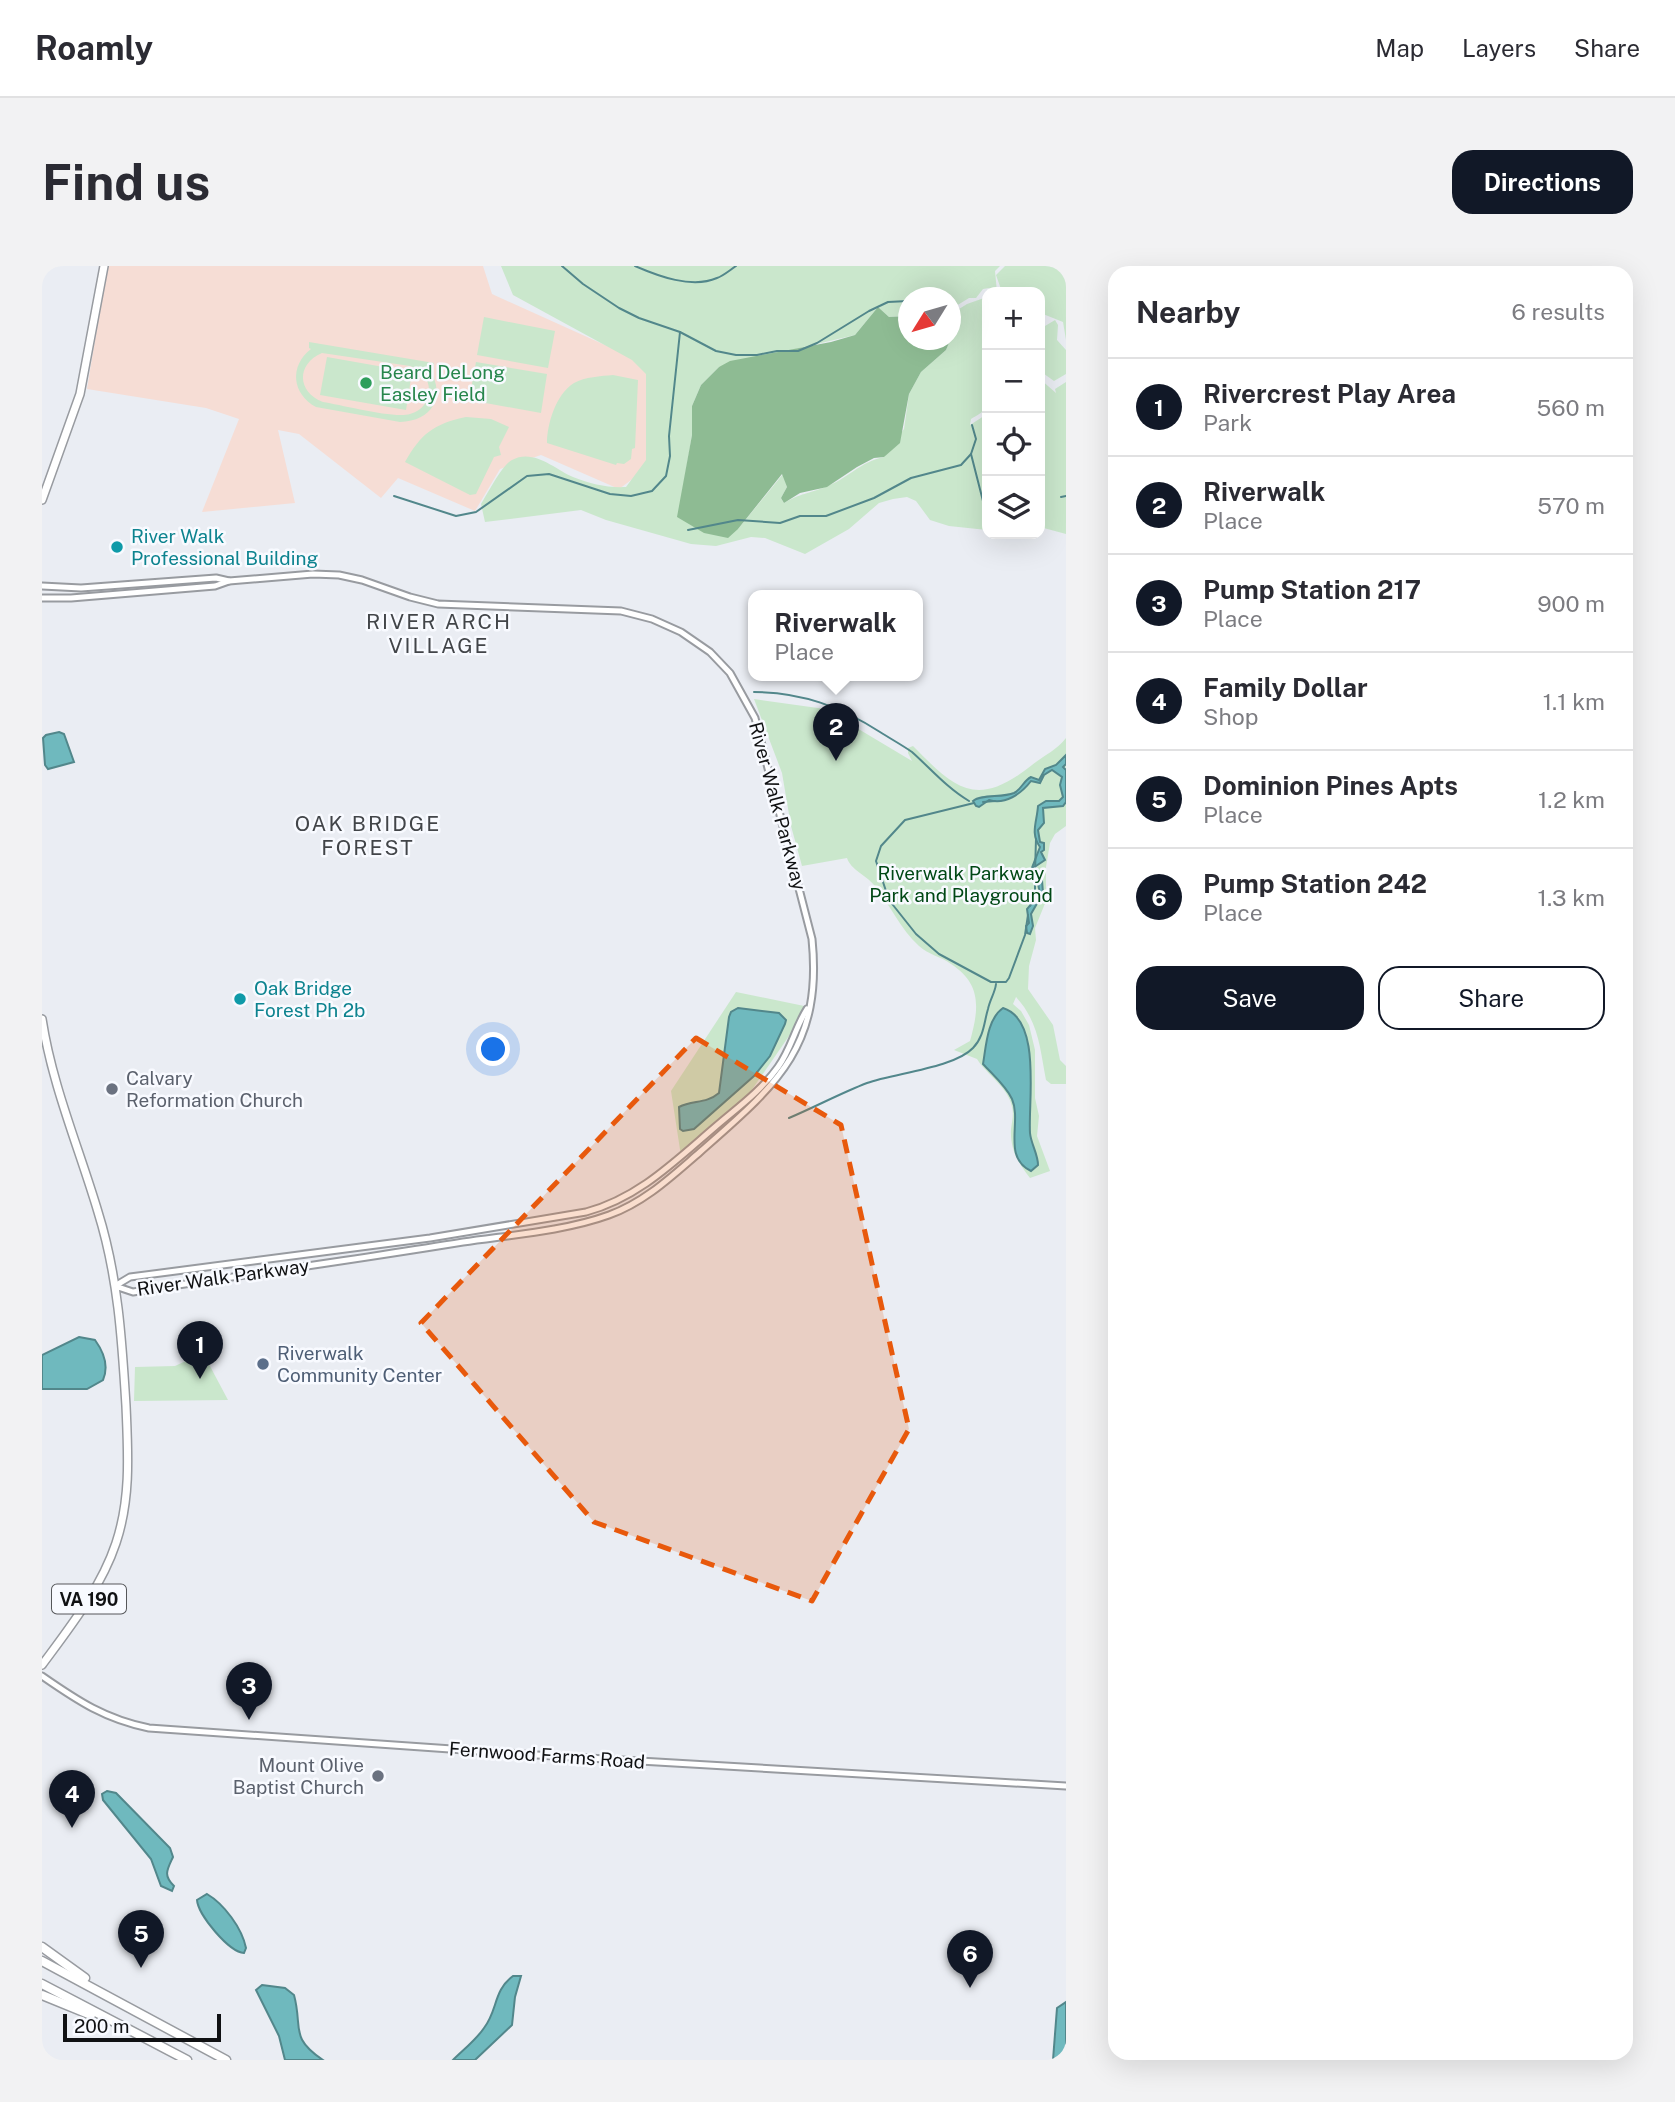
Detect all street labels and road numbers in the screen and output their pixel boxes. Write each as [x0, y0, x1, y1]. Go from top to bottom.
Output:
street label: River Walk Parkway [745, 719, 811, 893]
street label: River Walk Parkway [135, 1254, 311, 1300]
road number: VA 190 [52, 1584, 126, 1614]
street label: Fernwood Farms Road [448, 1737, 646, 1773]

